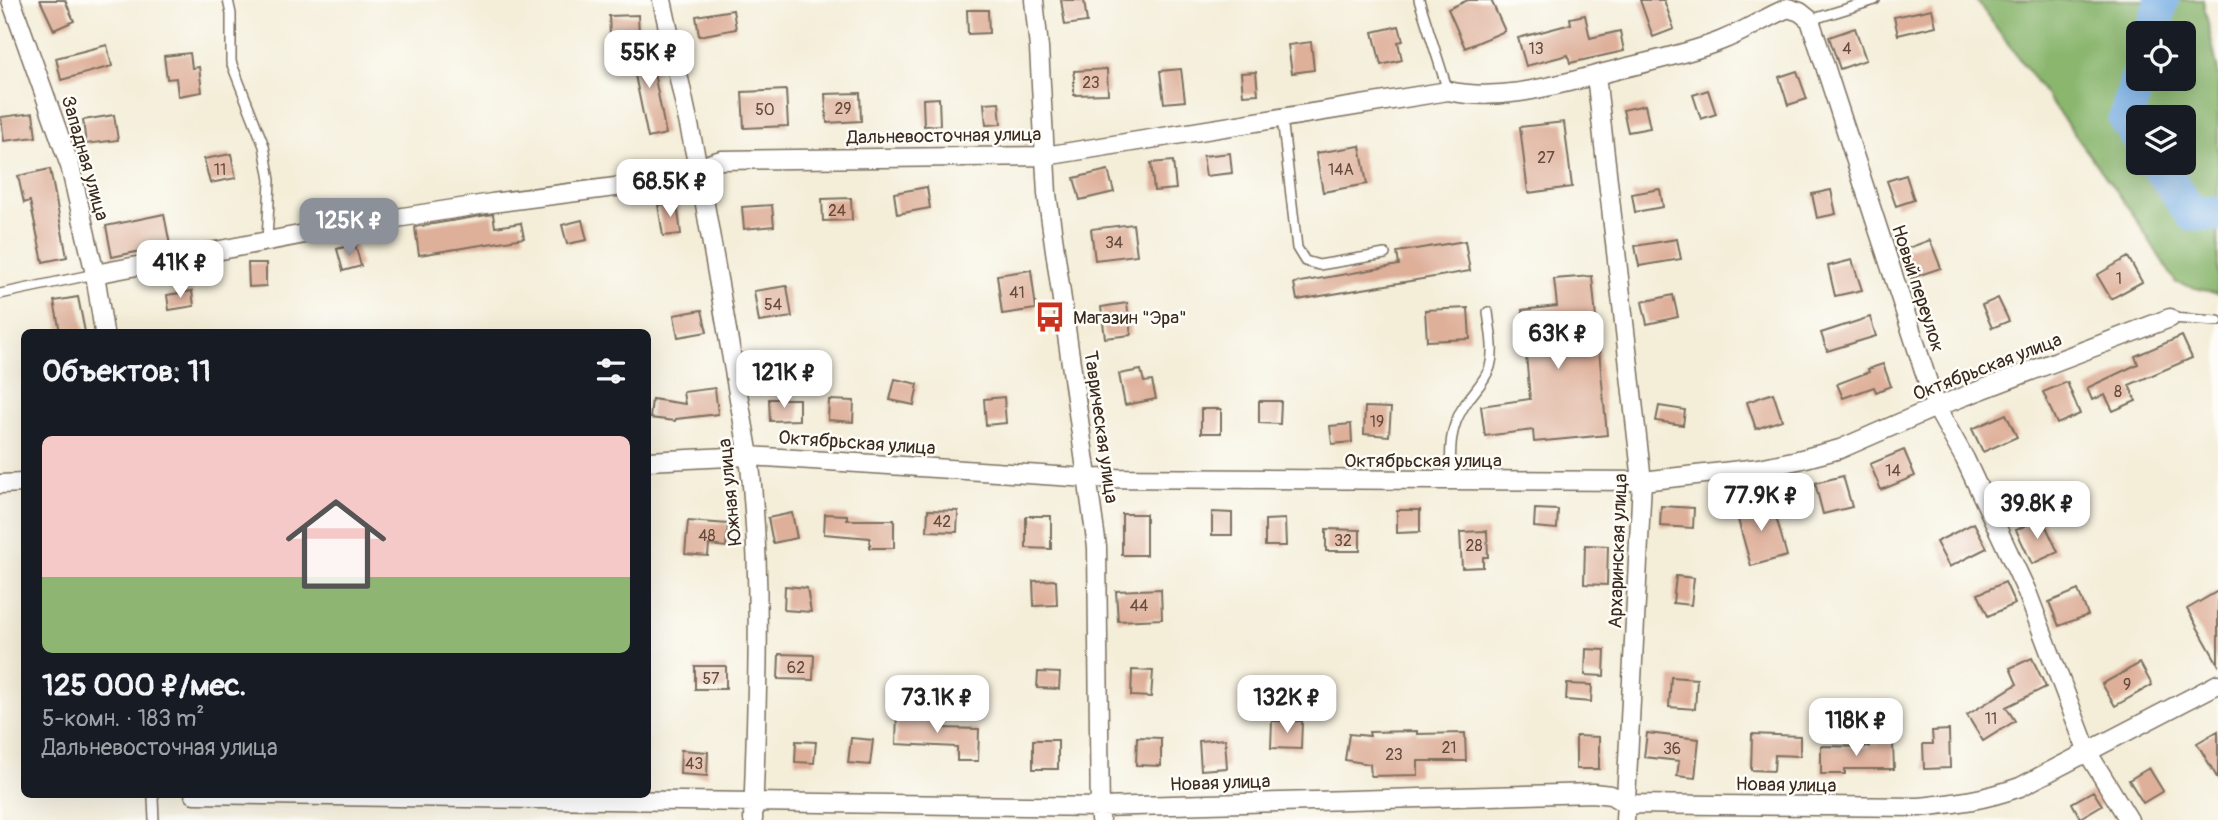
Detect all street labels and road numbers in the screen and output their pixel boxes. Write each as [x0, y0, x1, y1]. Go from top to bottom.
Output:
street label: Западная улица [56, 93, 114, 224]
street label: Дальневосточная улица [846, 122, 1042, 150]
street label: Новый переулок [1886, 222, 1950, 355]
street label: Октябрьская улица [1909, 327, 2065, 406]
street label: Таврическая улица [1078, 349, 1124, 505]
street label: Октябрьская улица [777, 426, 937, 460]
street label: Южная улица [712, 437, 748, 546]
street label: Октябрьская улица [1344, 449, 1502, 473]
street label: Архаринская улица [1603, 473, 1633, 629]
street label: Новая улица [1169, 769, 1271, 797]
street label: Новая улица [1735, 772, 1837, 798]

